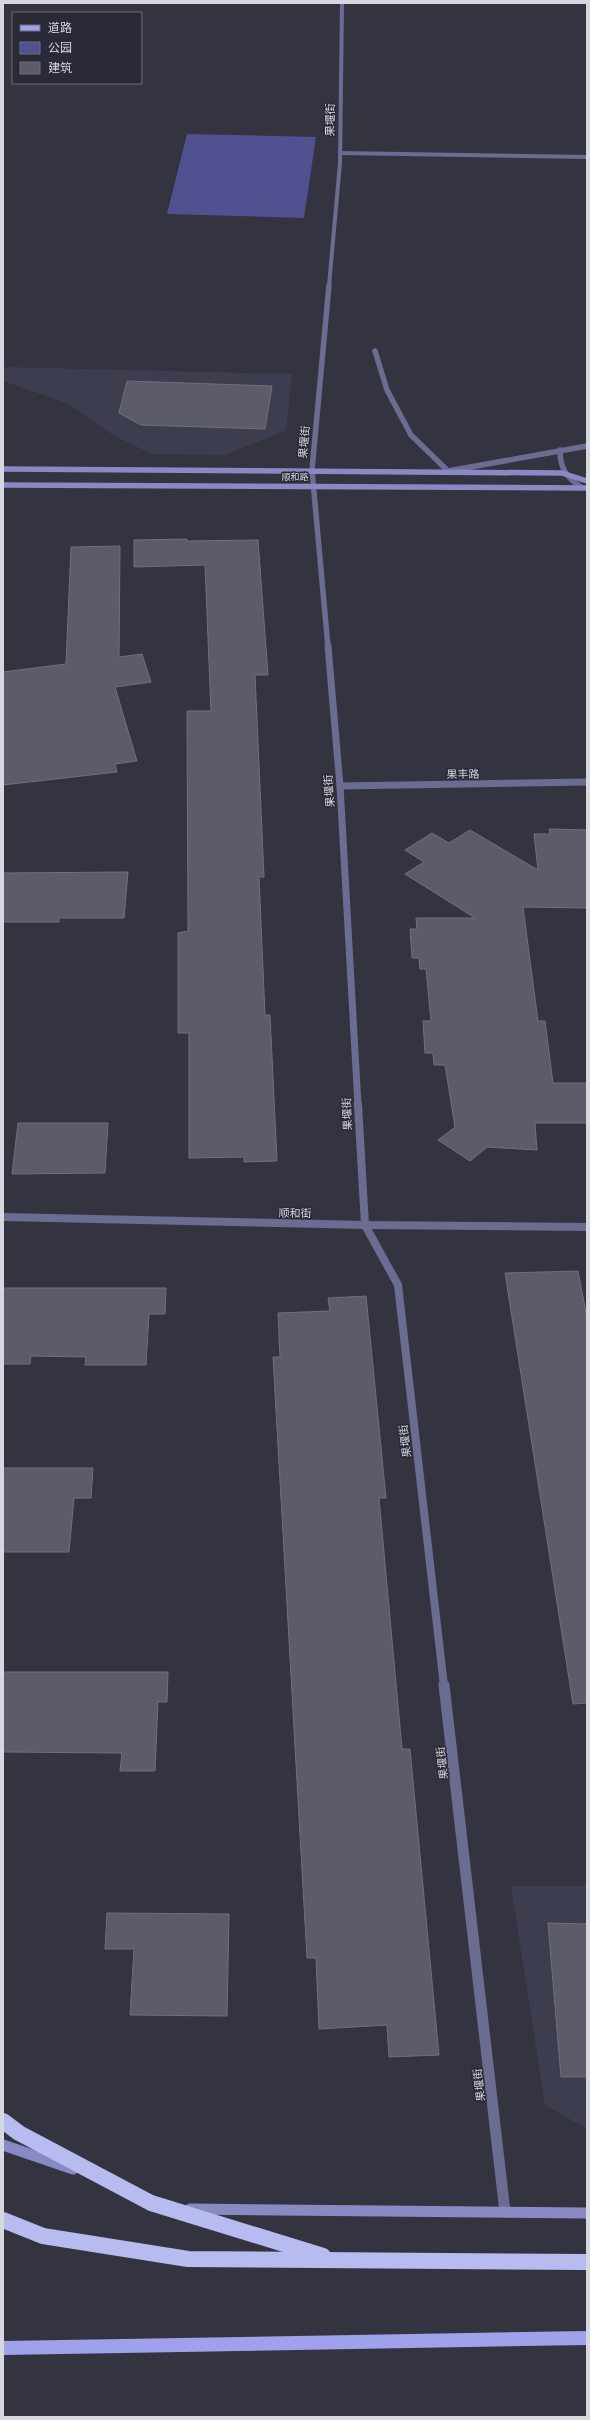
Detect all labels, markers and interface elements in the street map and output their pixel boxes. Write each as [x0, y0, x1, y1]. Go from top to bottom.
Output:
legend [12, 12, 142, 84]
text: 道路 [48, 21, 72, 35]
text: 公园 [48, 41, 72, 55]
text: 建筑 [48, 61, 72, 75]
street label: 果堰街 [324, 104, 336, 137]
street label: 果堰街 [297, 425, 311, 459]
street label: 顺和路 [281, 472, 309, 482]
street label: 果丰路 [446, 768, 480, 780]
street label: 果堰街 [322, 774, 336, 808]
street label: 果堰街 [340, 1097, 354, 1131]
street label: 顺和街 [278, 1207, 312, 1219]
street label: 果堰街 [397, 1424, 413, 1458]
street label: 果堰街 [434, 1746, 450, 1780]
street label: 果堰街 [471, 2068, 487, 2102]

